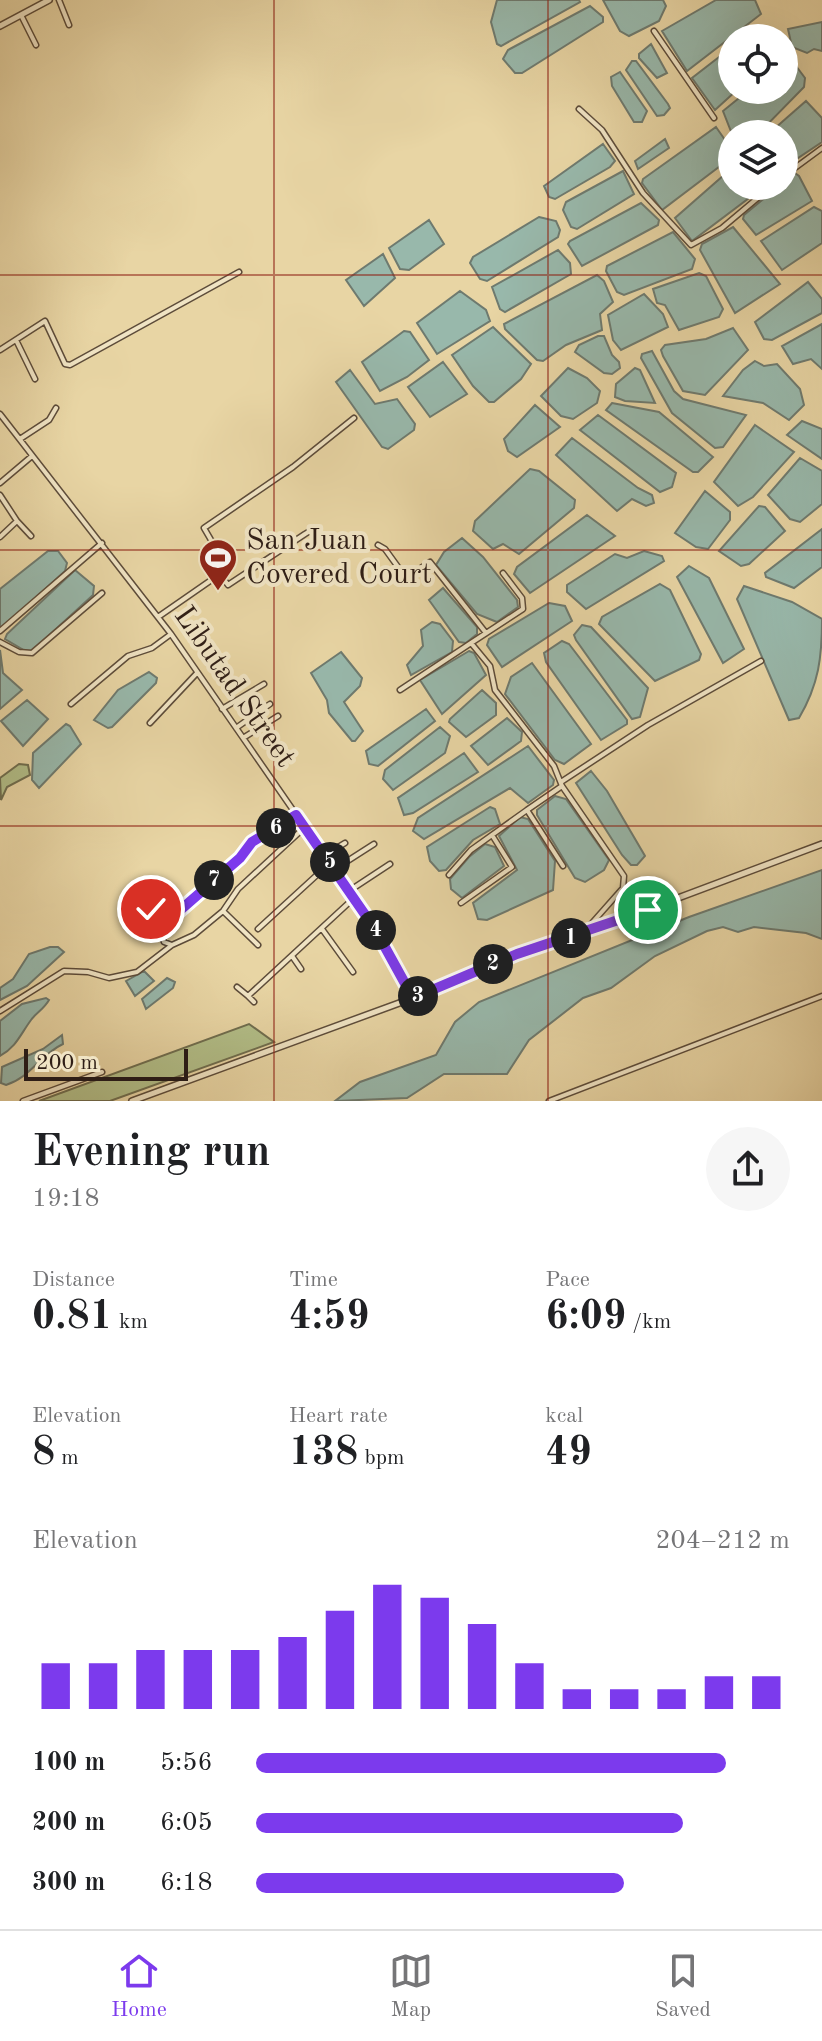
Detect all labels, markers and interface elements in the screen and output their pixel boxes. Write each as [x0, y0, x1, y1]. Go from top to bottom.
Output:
map controls [718, 24, 798, 200]
button: locate [718, 24, 798, 104]
button: layers [718, 120, 798, 200]
place label: San Juan Covered Court [246, 526, 432, 590]
sports icon: San Juan Covered Court [197, 537, 239, 592]
street label: Libutad Street [168, 601, 300, 773]
pin: 6 [256, 808, 296, 848]
text: 6 [270, 817, 282, 839]
pin: 5 [310, 842, 350, 882]
text: 5 [324, 851, 336, 873]
pin: 7 [194, 860, 234, 900]
text: 7 [208, 869, 220, 891]
pin [117, 875, 185, 943]
pin [614, 876, 682, 944]
icon: check [129, 887, 173, 931]
icon: arrive [626, 888, 670, 932]
pin: 4 [356, 910, 396, 950]
pin: 1 [551, 918, 591, 958]
text: 4 [370, 919, 382, 941]
text: 1 [565, 927, 577, 949]
pin: 2 [473, 944, 513, 984]
text: 2 [487, 953, 499, 975]
pin: 3 [398, 976, 438, 1016]
text: 3 [412, 985, 424, 1007]
scale bar [24, 1045, 188, 1081]
text: 200 m [36, 1052, 98, 1074]
button: share [706, 1127, 790, 1211]
text: Evening run [32, 1131, 270, 1175]
text: 19:18 [32, 1186, 100, 1212]
text: Distance [32, 1269, 115, 1291]
text: Time [289, 1269, 338, 1291]
text: Pace [545, 1269, 590, 1291]
text: 0.81 [32, 1298, 113, 1338]
text: 4:59 [289, 1298, 369, 1338]
text: 6:09 [545, 1298, 626, 1338]
text: km [113, 1311, 148, 1333]
text: /km [626, 1311, 671, 1333]
text: Elevation [32, 1405, 122, 1427]
text: Heart rate [289, 1405, 388, 1427]
text: kcal [545, 1405, 583, 1427]
text: 8 [32, 1434, 55, 1474]
text: 138 [289, 1434, 358, 1474]
text: 49 [545, 1434, 592, 1474]
text: m [55, 1447, 79, 1469]
text: bpm [358, 1447, 405, 1469]
text: Elevation [32, 1528, 138, 1554]
text: 204–212 m [655, 1528, 790, 1554]
text: 100 m [32, 1750, 105, 1776]
text: 5:56 [160, 1750, 213, 1776]
text: 200 m [32, 1810, 105, 1836]
text: 6:05 [160, 1810, 213, 1836]
text: 300 m [32, 1870, 105, 1896]
text: 6:18 [160, 1870, 213, 1896]
tab: Home [111, 1949, 167, 2024]
tab: Map [389, 1949, 433, 2024]
tab: Saved [655, 1949, 711, 2024]

